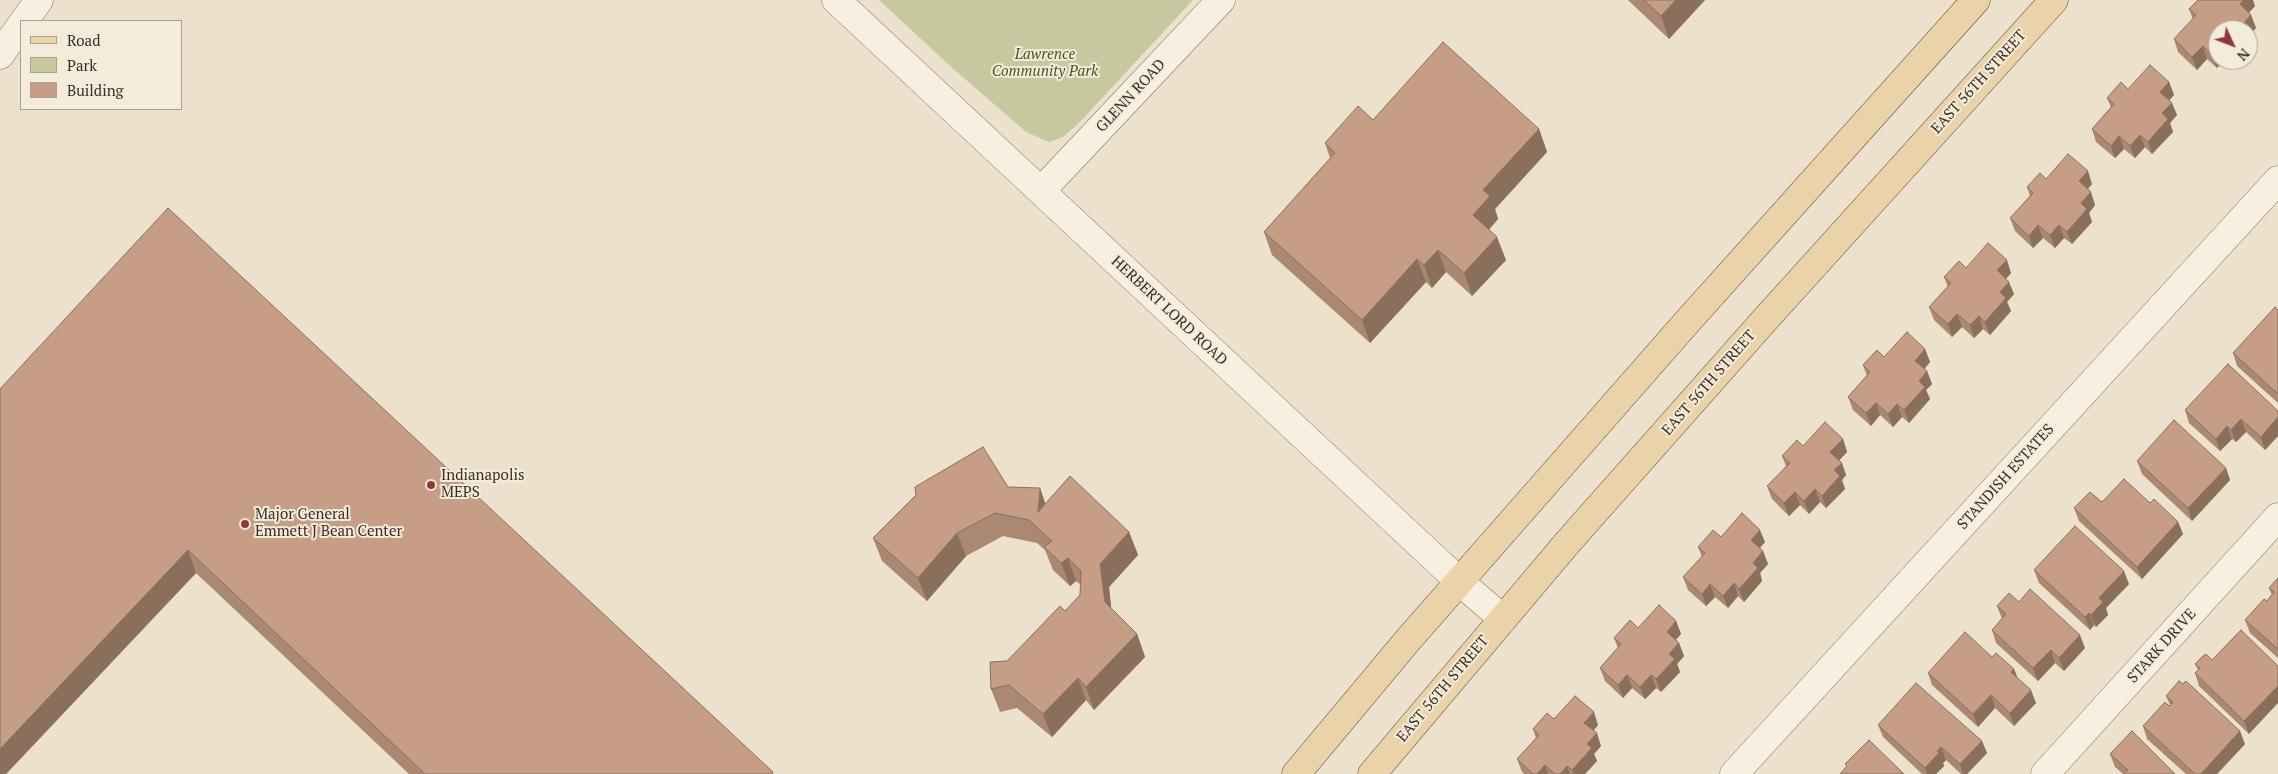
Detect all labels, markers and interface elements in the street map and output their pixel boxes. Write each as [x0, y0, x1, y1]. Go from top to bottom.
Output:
legend [20, 20, 182, 110]
north arrow [2208, 20, 2258, 70]
street label: EAST 56TH STREET [1928, 26, 2030, 138]
text: Road [67, 30, 100, 50]
text: N [2233, 45, 2254, 65]
park label: Lawrence Community Park [992, 46, 1098, 81]
text: Park [67, 55, 97, 75]
street label: GLENN ROAD [1093, 56, 1169, 136]
text: Building [67, 80, 124, 100]
street label: HERBERT LORD ROAD [1107, 253, 1231, 369]
street label: EAST 56TH STREET [1658, 327, 1760, 439]
street label: STANDISH ESTATES [1954, 421, 2058, 533]
place label: Indianapolis MEPS [441, 467, 524, 502]
marker: Indianapolis MEPS [425, 479, 437, 491]
place label: Major General Emmett J Bean Center [255, 506, 402, 541]
marker: Major General Emmett J Bean Center [239, 518, 251, 530]
street label: STARK DRIVE [2124, 605, 2200, 687]
street label: EAST 56TH STREET [1393, 632, 1493, 746]

